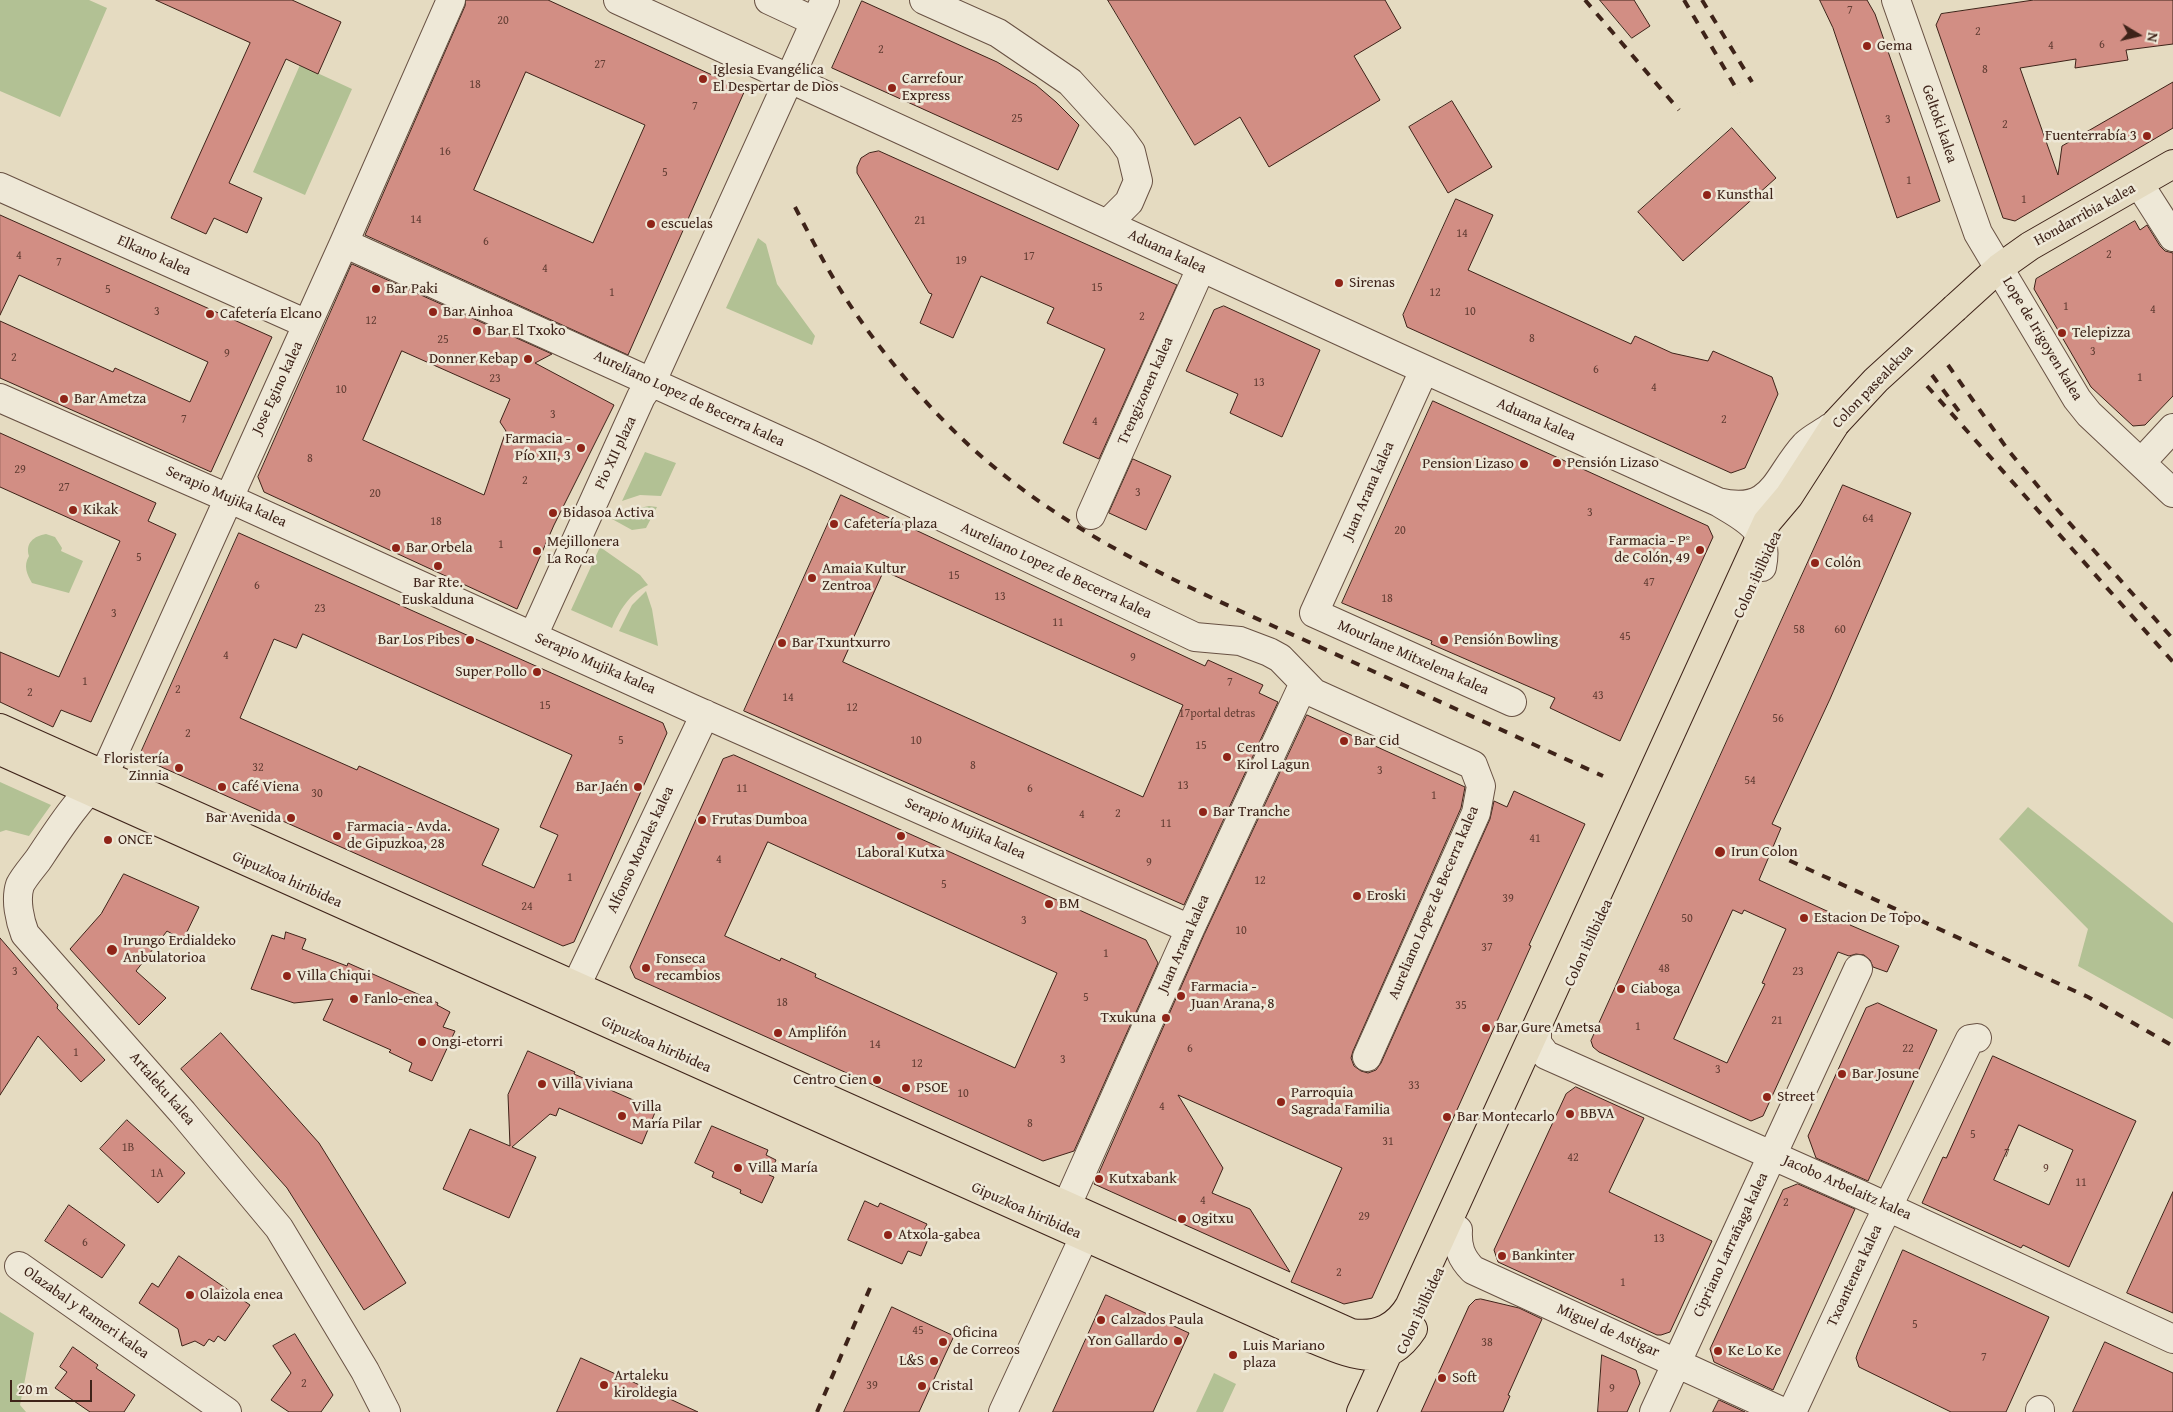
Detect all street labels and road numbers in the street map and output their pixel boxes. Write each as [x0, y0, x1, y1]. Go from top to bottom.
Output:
street label: Geltoki kalea [1917, 83, 1961, 165]
street label: Hondarribia kalea [2031, 180, 2139, 250]
street label: Aduana kalea [1125, 226, 1209, 278]
street label: Elkano kalea [114, 232, 194, 280]
street label: Lope de Irigoyen kalea [1998, 274, 2086, 404]
street label: Trengizonen kalea [1114, 334, 1178, 448]
street label: Jose Egino kalea [249, 339, 307, 437]
street label: Colon pasealekua [1829, 342, 1917, 432]
street label: Aureliano Lopez de Becerra kalea [591, 347, 787, 451]
street label: Aduana kalea [1494, 395, 1578, 445]
street label: Pio XII plaza [591, 414, 641, 492]
street label: Juan Arana kalea [1339, 439, 1399, 543]
street label: Serapio Mujika kalea [163, 462, 289, 532]
street label: Aureliano Lopez de Becerra kalea [958, 519, 1154, 623]
street label: Colon ibilbidea [1730, 529, 1786, 621]
street label: Mourlane Mitxelena kalea [1335, 616, 1491, 700]
street label: Serapio Mujika kalea [532, 629, 658, 699]
street label: Alfonso Morales kalea [604, 784, 678, 916]
street label: Serapio Mujika kalea [902, 794, 1028, 864]
street label: Aureliano Lopez de Becerra kalea [1385, 804, 1483, 1002]
street label: Gipuzkoa hiribidea [229, 848, 345, 912]
street label: Juan Arana kalea [1154, 892, 1214, 996]
street label: Colon ibilbidea [1561, 897, 1617, 989]
street label: Gipuzkoa hiribidea [598, 1013, 714, 1077]
street label: Artaleku kalea [125, 1049, 199, 1129]
street label: Jacobo Arbelaitz kalea [1780, 1152, 1914, 1224]
street label: Cipriano Larrañaga kalea [1690, 1170, 1772, 1320]
street label: Gipuzkoa hiribidea [968, 1179, 1084, 1243]
street label: Txoantenea kalea [1824, 1222, 1886, 1330]
street label: Olazabal y Rameri kalea [20, 1263, 152, 1363]
street label: Colon ibilbidea [1393, 1265, 1449, 1357]
street label: Miguel de Astigar [1554, 1300, 1662, 1362]

